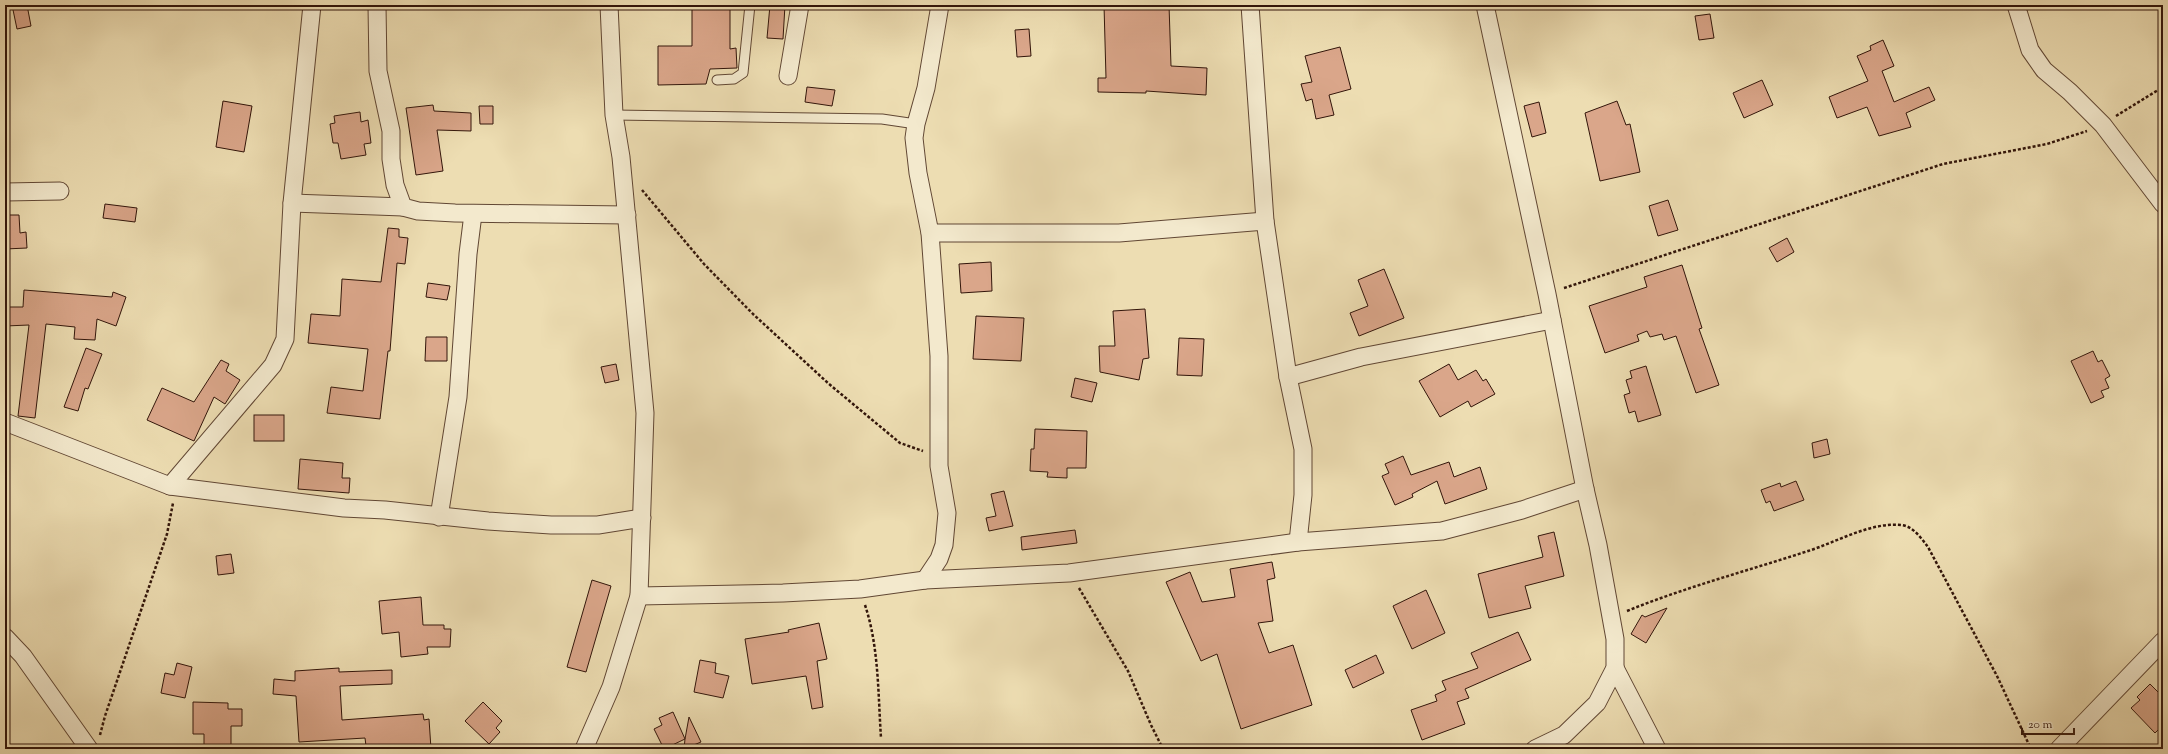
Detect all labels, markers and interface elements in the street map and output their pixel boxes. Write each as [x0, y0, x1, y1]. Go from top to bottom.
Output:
scale bar [2022, 710, 2074, 736]
text: 20 m [2028, 716, 2053, 734]

